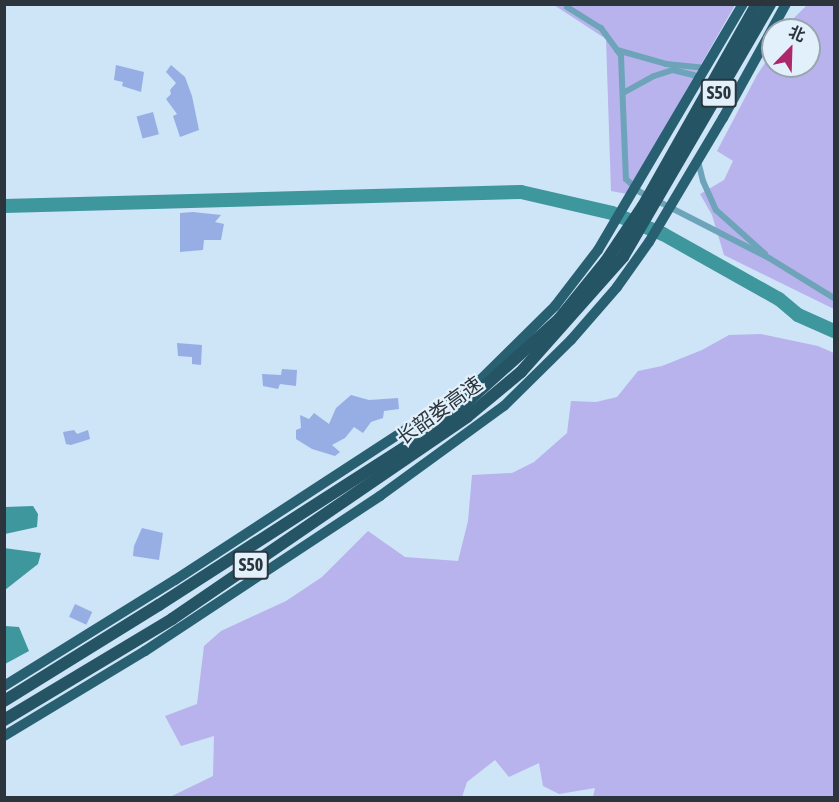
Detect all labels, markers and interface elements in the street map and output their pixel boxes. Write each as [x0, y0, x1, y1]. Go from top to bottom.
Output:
north arrow [761, 18, 821, 78]
text: 北 [786, 22, 808, 45]
road number: S50 [700, 78, 738, 108]
street label: 长韶娄高速 [391, 371, 487, 449]
road number: S50 [232, 550, 270, 580]

